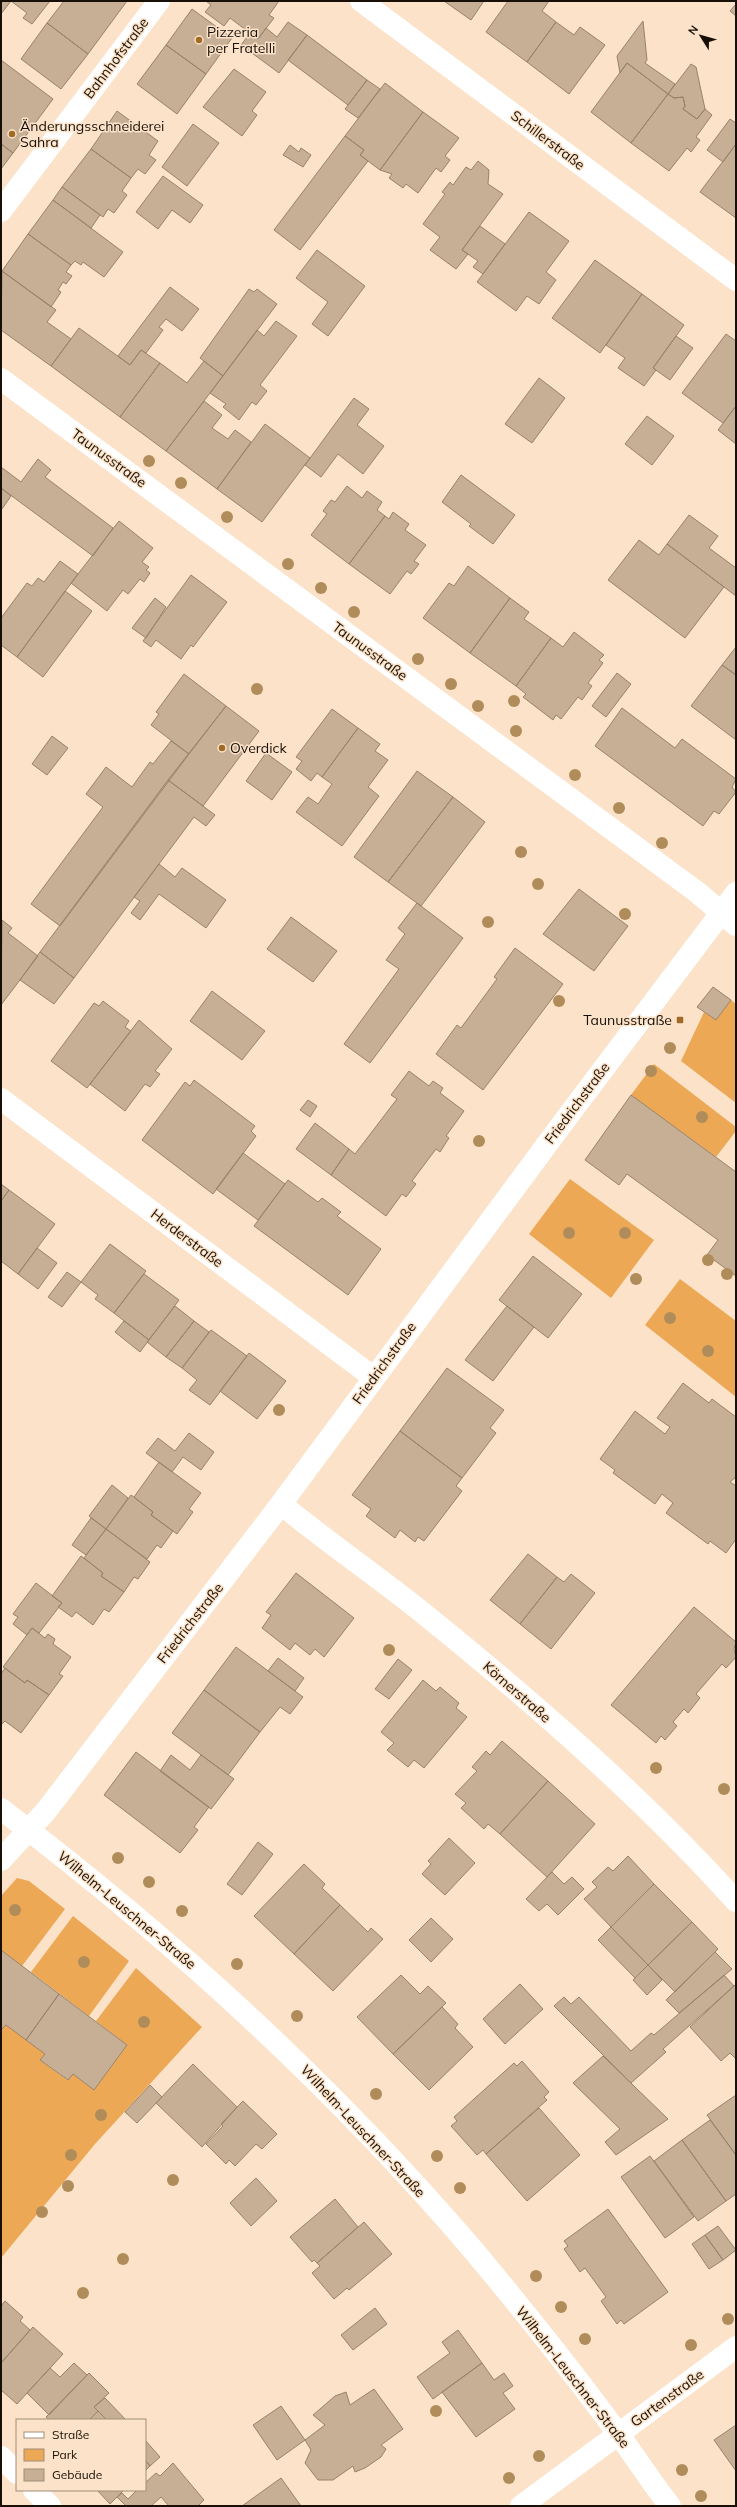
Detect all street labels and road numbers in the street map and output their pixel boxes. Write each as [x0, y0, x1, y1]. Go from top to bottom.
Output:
street label: Bahnhofstraße [80, 14, 152, 102]
street label: Schillerstraße [507, 106, 589, 174]
street label: Taunusstraße [68, 425, 150, 491]
street label: Taunusstraße [329, 618, 411, 684]
street label: Friedrichstraße [541, 1059, 613, 1147]
street label: Herderstraße [147, 1205, 227, 1271]
street label: Friedrichstraße [348, 1318, 420, 1408]
street label: Friedrichstraße [153, 1579, 227, 1667]
street label: Körnerstraße [479, 1658, 555, 1726]
street label: Wilhelm-Leuschner-Straße [54, 1847, 200, 1973]
street label: Wilhelm-Leuschner-Straße [297, 2061, 429, 2201]
street label: Wilhelm-Leuschner-Straße [512, 2303, 634, 2451]
street label: Gartenstraße [627, 2365, 707, 2431]

